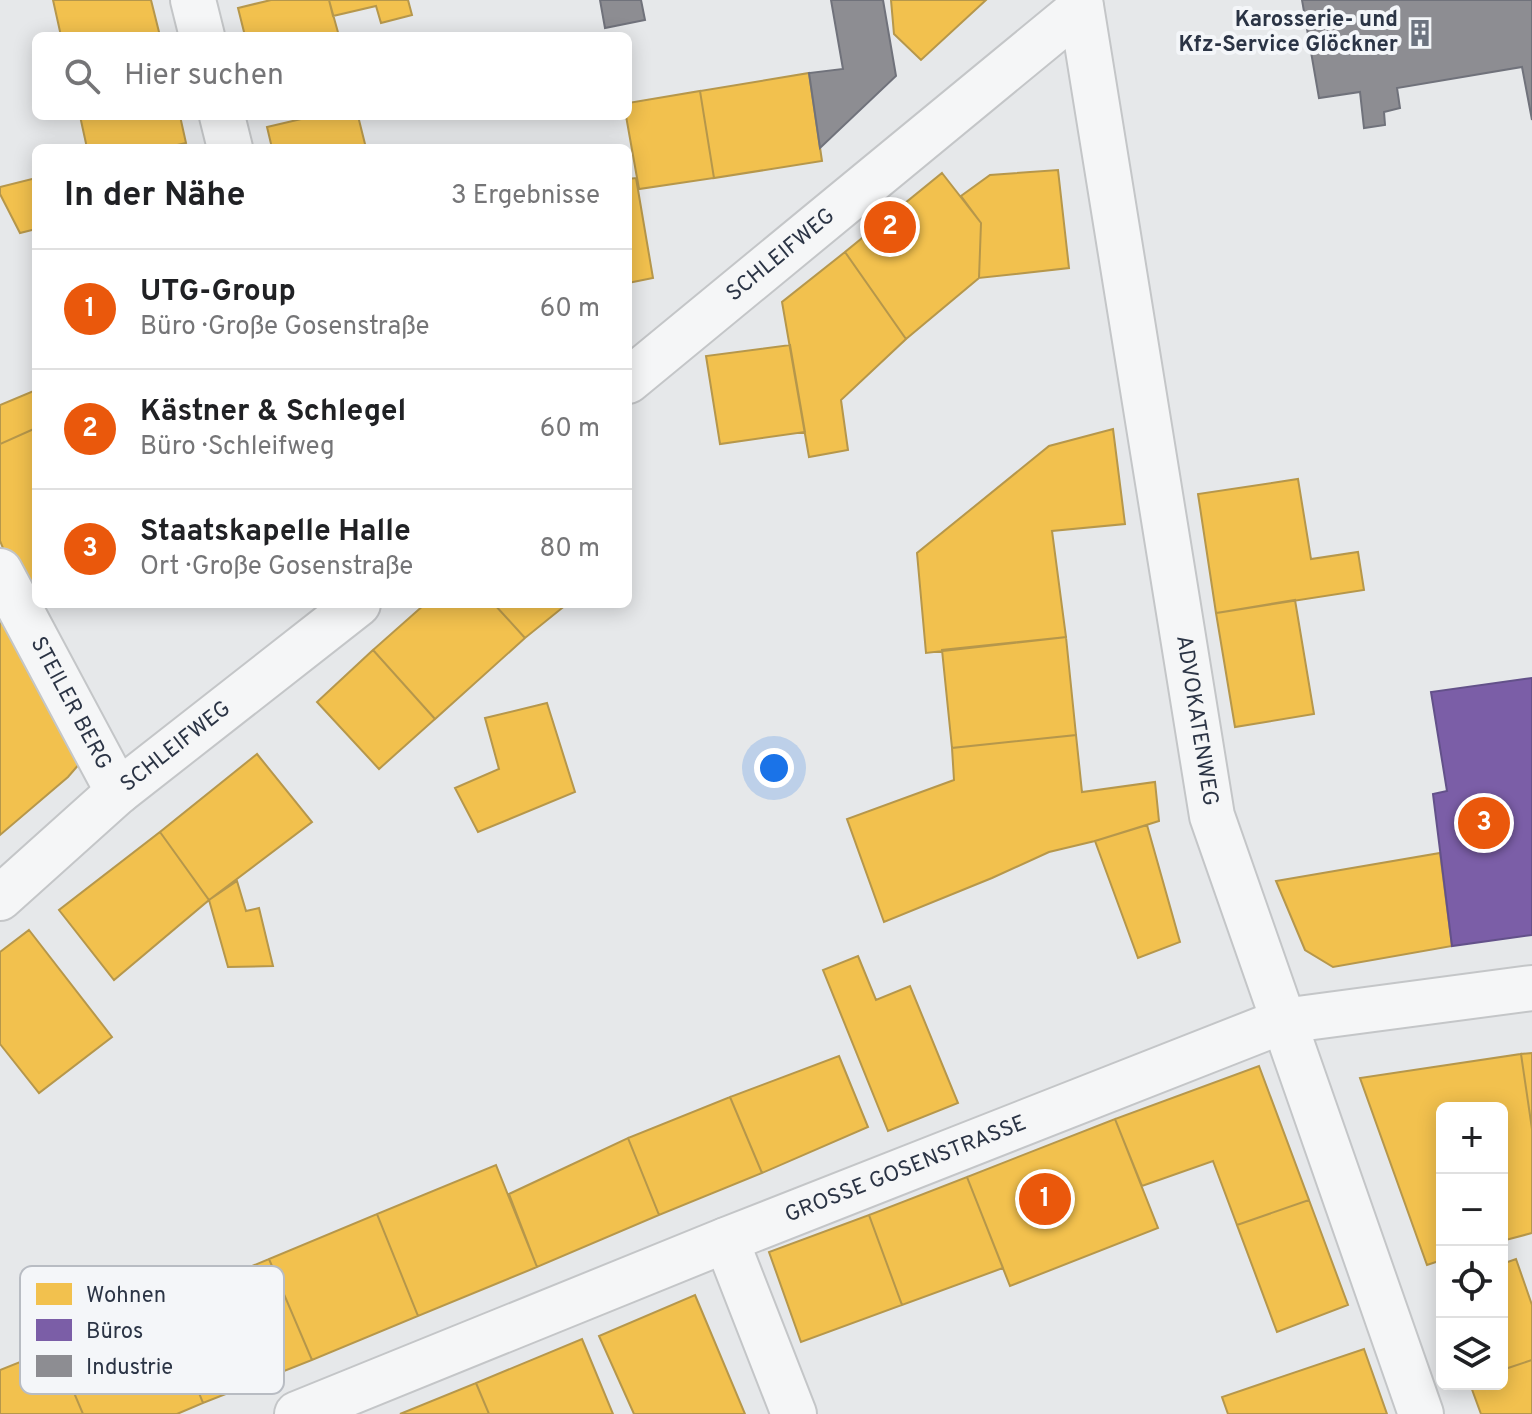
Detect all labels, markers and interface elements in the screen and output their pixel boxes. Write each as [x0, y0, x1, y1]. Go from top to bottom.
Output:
place label: Karosserie- und Kfz-Service Glöckner [1179, 7, 1398, 59]
building icon: Karosserie- und Kfz-Service Glöckner [1405, 18, 1435, 48]
search box [32, 32, 632, 120]
icon: search [60, 54, 104, 98]
text: Hier suchen [124, 58, 284, 95]
text: In der Nähe [64, 175, 246, 218]
text: 3 Ergebnisse [451, 180, 600, 213]
pin: 2 [864, 197, 916, 257]
street label: SCHLEIFWEG [721, 203, 841, 308]
text: UTG-Group [140, 274, 296, 311]
text: 1 [85, 293, 95, 326]
text: 60 m [540, 293, 600, 326]
text: Büro · Große Gosenstraße [140, 311, 429, 344]
text: Kästner & Schlegel [140, 394, 406, 431]
text: 2 [82, 413, 98, 446]
text: 60 m [540, 413, 600, 446]
text: Büro · Schleifweg [140, 431, 335, 464]
text: Staatskapelle Halle [140, 514, 411, 551]
text: 3 [82, 533, 98, 566]
text: 80 m [540, 533, 600, 566]
text: Ort · Große Gosenstraße [140, 551, 413, 584]
street label: STEILER BERG [24, 632, 117, 774]
street label: ADVOKATENWEG [1169, 633, 1224, 808]
street label: SCHLEIFWEG [115, 695, 236, 798]
your location [754, 748, 794, 788]
pin: 3 [1458, 793, 1510, 853]
map controls [1436, 1102, 1508, 1390]
button: + [1436, 1102, 1508, 1174]
street label: GROSSE GOSENSTRASSE [781, 1110, 1030, 1229]
pin: 1 [1019, 1169, 1071, 1229]
button: − [1436, 1174, 1508, 1246]
button: locate [1436, 1246, 1508, 1318]
legend [20, 1266, 284, 1394]
text: Wohnen [86, 1283, 166, 1310]
button: layers [1436, 1318, 1508, 1390]
text: Büros [86, 1319, 143, 1346]
text: Industrie [86, 1355, 173, 1382]

